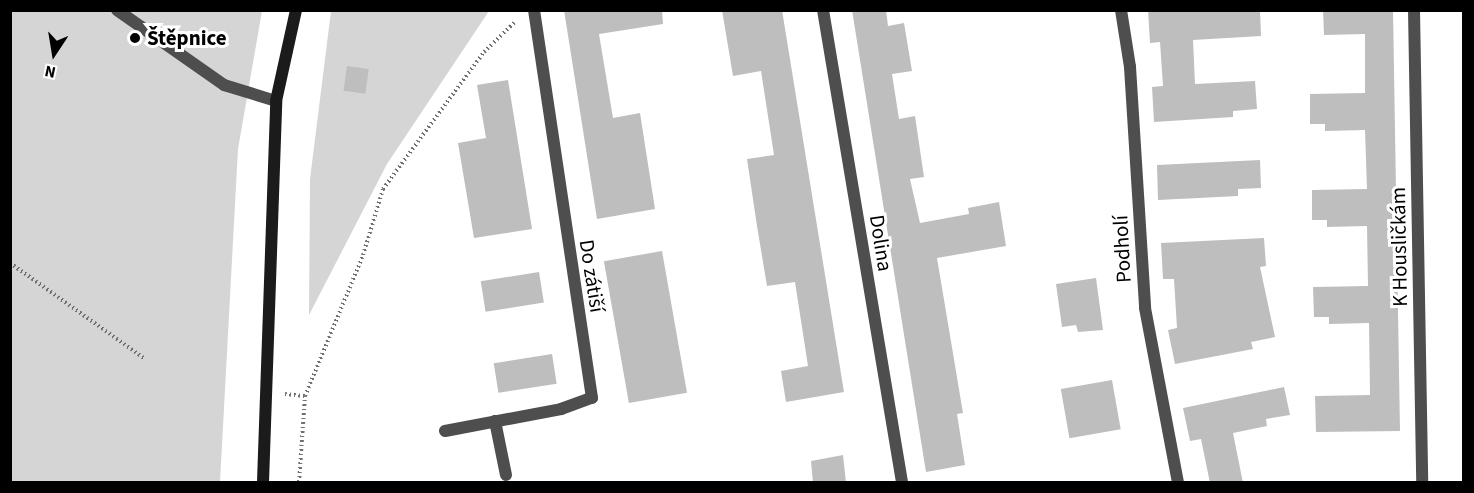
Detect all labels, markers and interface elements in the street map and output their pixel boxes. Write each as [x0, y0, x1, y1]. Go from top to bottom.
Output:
north arrow [24, 24, 84, 84]
place label: Štěpnice [147, 25, 227, 51]
marker: Štěpnice [128, 31, 142, 45]
text: N [43, 60, 58, 83]
street label: K Housličkám [1385, 187, 1413, 307]
street label: Dolina [864, 213, 898, 273]
street label: Podholí [1108, 215, 1136, 283]
street label: Do zátiší [574, 238, 610, 314]

